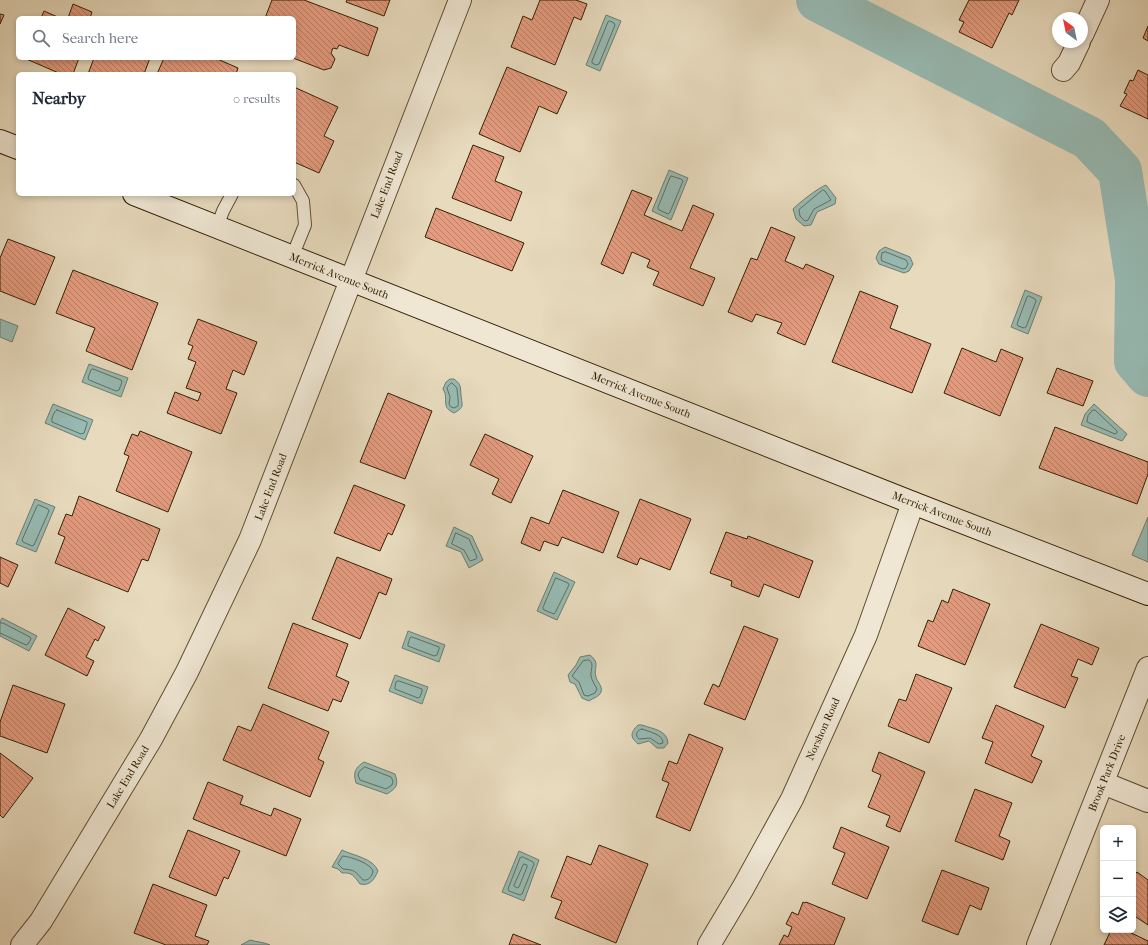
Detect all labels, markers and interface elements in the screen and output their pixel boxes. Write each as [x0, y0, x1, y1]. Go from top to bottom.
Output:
north arrow [1052, 12, 1088, 48]
search box [16, 16, 296, 60]
icon: search [30, 27, 52, 49]
text: Search here [62, 29, 138, 47]
text: Nearby [32, 88, 86, 108]
text: 0 results [233, 91, 280, 106]
street label: Lake End Road [368, 149, 406, 220]
street label: Merrick Avenue South [287, 250, 391, 302]
street label: Merrick Avenue South [589, 369, 693, 421]
street label: Lake End Road [252, 451, 290, 522]
street label: Merrick Avenue South [890, 489, 995, 539]
street label: Norshon Road [803, 695, 843, 762]
street label: Brook Park Drive [1086, 732, 1129, 813]
street label: Lake End Road [104, 742, 152, 811]
map controls [1100, 825, 1136, 933]
button: + [1100, 825, 1136, 861]
button: − [1100, 861, 1136, 897]
button: layers [1100, 897, 1136, 933]

